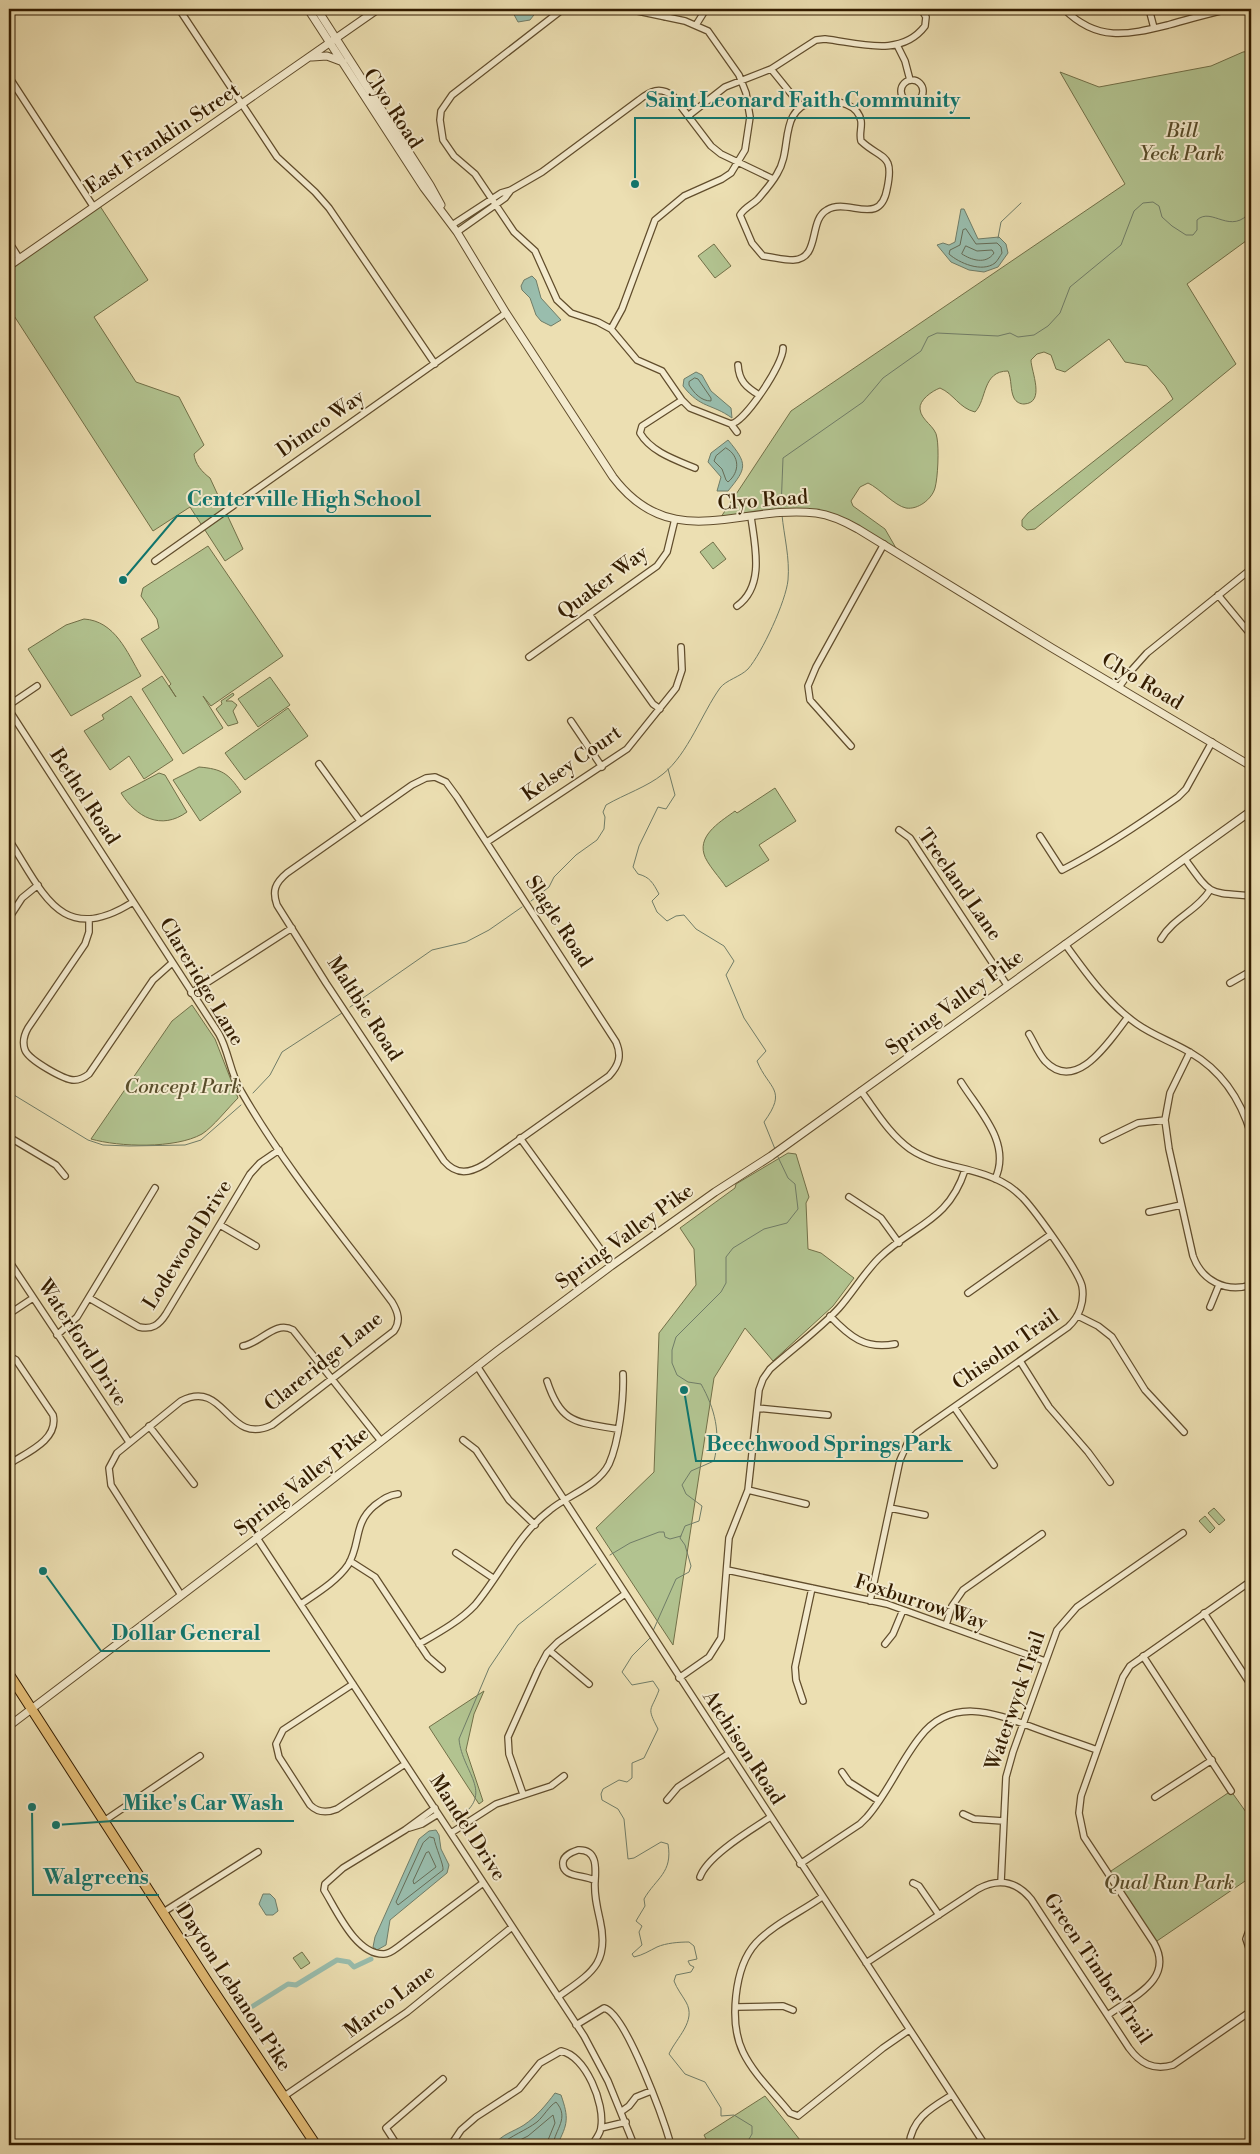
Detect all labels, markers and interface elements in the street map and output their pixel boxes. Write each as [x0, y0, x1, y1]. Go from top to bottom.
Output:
street label: Clyo Road [357, 64, 428, 154]
street label: East Franklin Street [81, 78, 245, 200]
callout: Saint Leonard Faith Community [635, 82, 970, 118]
text: Saint Leonard Faith Community [646, 88, 961, 114]
park label: Bill Yeck Park [1140, 119, 1224, 167]
street label: Dimco Way [272, 384, 370, 463]
callout: Centerville High School [177, 480, 431, 516]
street label: Clyo Road [717, 485, 810, 517]
text: Centerville High School [187, 487, 421, 513]
street label: Quaker Way [553, 541, 653, 625]
street label: Clyo Road [1097, 648, 1188, 716]
street label: Kelsey Court [517, 721, 627, 807]
street label: Bethel Road [43, 743, 125, 850]
street label: Treeland Lane [911, 824, 1007, 946]
street label: Slagle Road [519, 871, 597, 973]
street label: Clareridge Lane [153, 913, 249, 1051]
street label: Spring Valley Pike [881, 945, 1029, 1061]
street label: Maltbie Road [321, 952, 407, 1067]
park label: Concept Park [124, 1075, 242, 1100]
street label: Lodewood Drive [138, 1175, 238, 1315]
street label: Spring Valley Pike [551, 1179, 699, 1295]
street label: Waterford Drive [31, 1274, 132, 1411]
street label: Chisolm Trail [948, 1304, 1064, 1396]
street label: Clareridge Lane [260, 1307, 388, 1417]
street label: Spring Valley Pike [230, 1422, 374, 1542]
callout: Beechwood Springs Park [696, 1425, 963, 1461]
text: Beechwood Springs Park [706, 1432, 953, 1458]
street label: Foxburrow Way [851, 1570, 991, 1636]
callout: Dollar General [101, 1615, 270, 1651]
text: Dollar General [111, 1621, 261, 1647]
street label: Waterwyck Trail [980, 1628, 1052, 1775]
street label: Atchison Road [696, 1685, 790, 1810]
street label: Mandel Drive [423, 1770, 511, 1886]
callout: Mike's Car Wash [113, 1785, 294, 1821]
text: Mike's Car Wash [123, 1791, 283, 1817]
callout: Walgreens [33, 1859, 159, 1895]
text: Walgreens [42, 1865, 149, 1891]
park label: Qual Run Park [1104, 1871, 1234, 1896]
street label: Green Timber Trail [1037, 1889, 1157, 2049]
street label: Dayton Lebanon Pike [170, 1900, 296, 2076]
street label: Marco Lane [340, 1960, 440, 2044]

